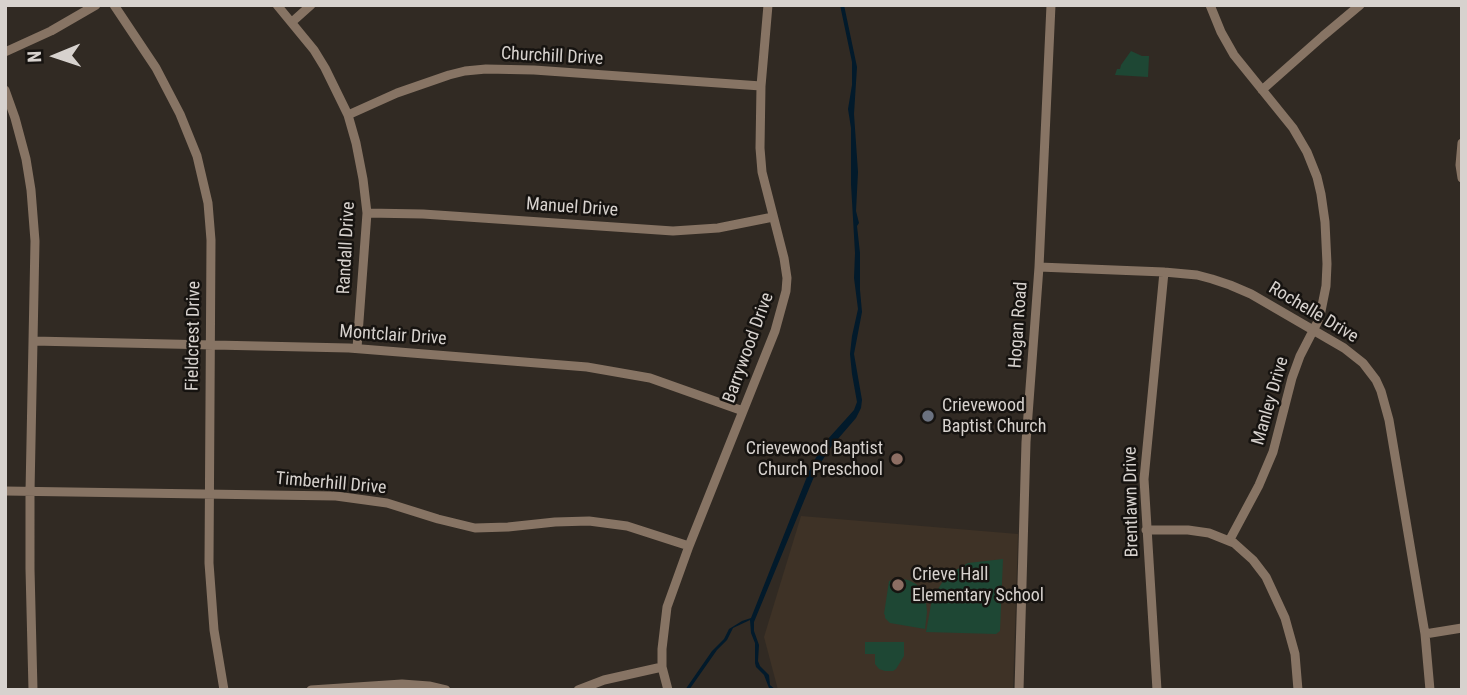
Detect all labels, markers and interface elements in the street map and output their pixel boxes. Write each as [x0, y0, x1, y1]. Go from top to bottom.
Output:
north arrow [21, 21, 91, 91]
street label: Churchill Drive [500, 44, 604, 70]
text: N [23, 51, 46, 63]
street label: Manuel Drive [525, 194, 619, 222]
street label: Randall Drive [334, 201, 360, 295]
street label: Rochelle Drive [1264, 278, 1362, 348]
street label: Fieldcrest Drive [182, 281, 206, 391]
street label: Hogan Road [1005, 281, 1033, 369]
street label: Barrywood Drive [719, 290, 779, 406]
street label: Montclair Drive [339, 321, 447, 351]
street label: Manley Drive [1248, 354, 1294, 448]
place label: Crievewood Baptist Church [942, 395, 1046, 438]
marker: Crievewood Baptist Church [920, 408, 936, 424]
place label: Crievewood Baptist Church Preschool [746, 438, 883, 480]
street label: Brentlawn Drive [1120, 446, 1144, 558]
marker: Crievewood Baptist Church Preschool [889, 451, 905, 467]
street label: Timberhill Drive [275, 468, 387, 500]
place label: Crieve Hall Elementary School [912, 564, 1044, 606]
marker: Crieve Hall Elementary School [890, 577, 906, 593]

